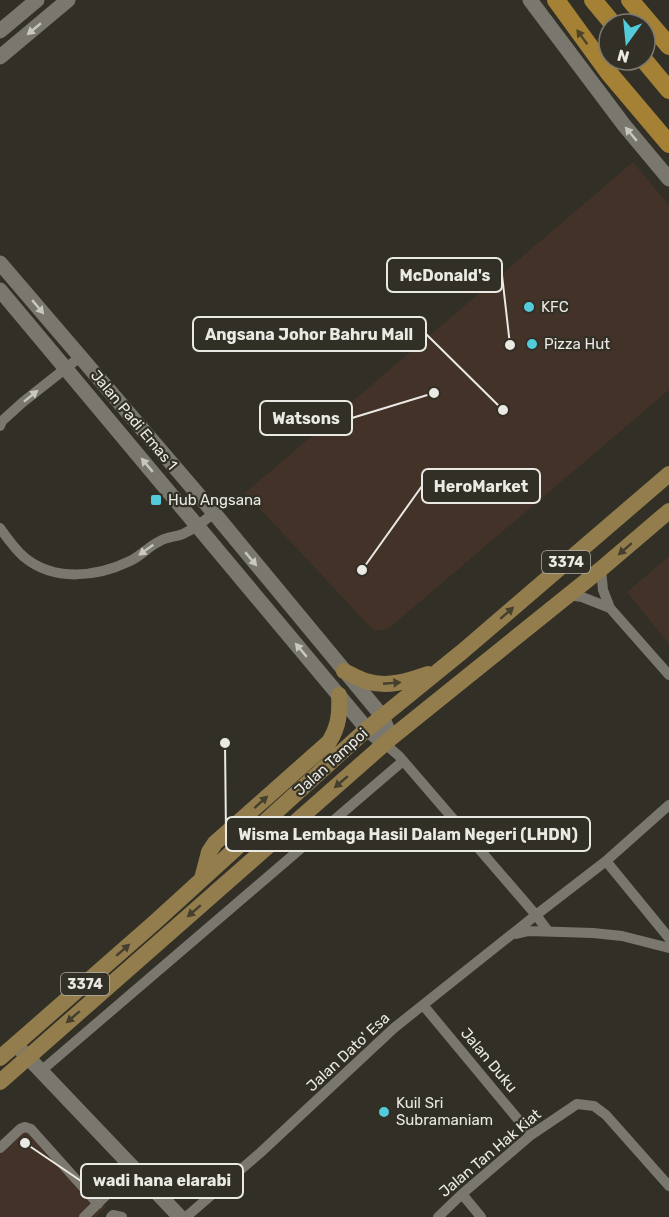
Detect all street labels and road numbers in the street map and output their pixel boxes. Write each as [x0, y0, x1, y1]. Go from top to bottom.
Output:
street label: Jalan Padi Emas 1 [87, 366, 181, 474]
road number: 3374 [542, 551, 590, 573]
street label: Jalan Tampoi [291, 724, 371, 800]
road number: 3374 [61, 973, 109, 995]
street label: Jalan Dato' Esa [303, 1009, 393, 1095]
street label: Jalan Duku [457, 1024, 521, 1096]
street label: Jalan Tan Hak Kiat [435, 1105, 545, 1201]

